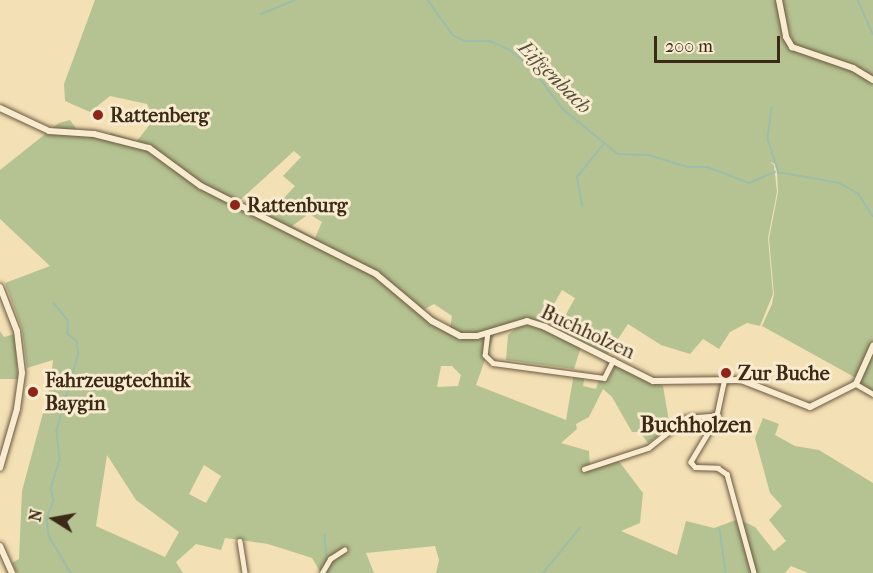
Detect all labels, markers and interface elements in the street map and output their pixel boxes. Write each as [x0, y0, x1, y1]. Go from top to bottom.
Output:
scale bar [657, 24, 783, 62]
water label: Eifgenbach [513, 35, 597, 119]
text: 200 m [665, 36, 713, 57]
place label: Rattenberg [110, 103, 209, 127]
marker: Rattenberg [91, 108, 105, 122]
place label: Rattenburg [247, 193, 348, 217]
marker: Rattenburg [228, 198, 242, 212]
street label: Buchholzen [537, 300, 639, 364]
place label: Zur Buche [738, 361, 830, 385]
marker: Zur Buche [719, 366, 733, 380]
place label: Fahrzeugtechnik Baygin [45, 368, 190, 415]
marker: Fahrzeugtechnik Baygin [26, 385, 40, 399]
district label: Buchholzen [640, 413, 752, 439]
north arrow [24, 489, 84, 549]
text: N [25, 508, 46, 523]

